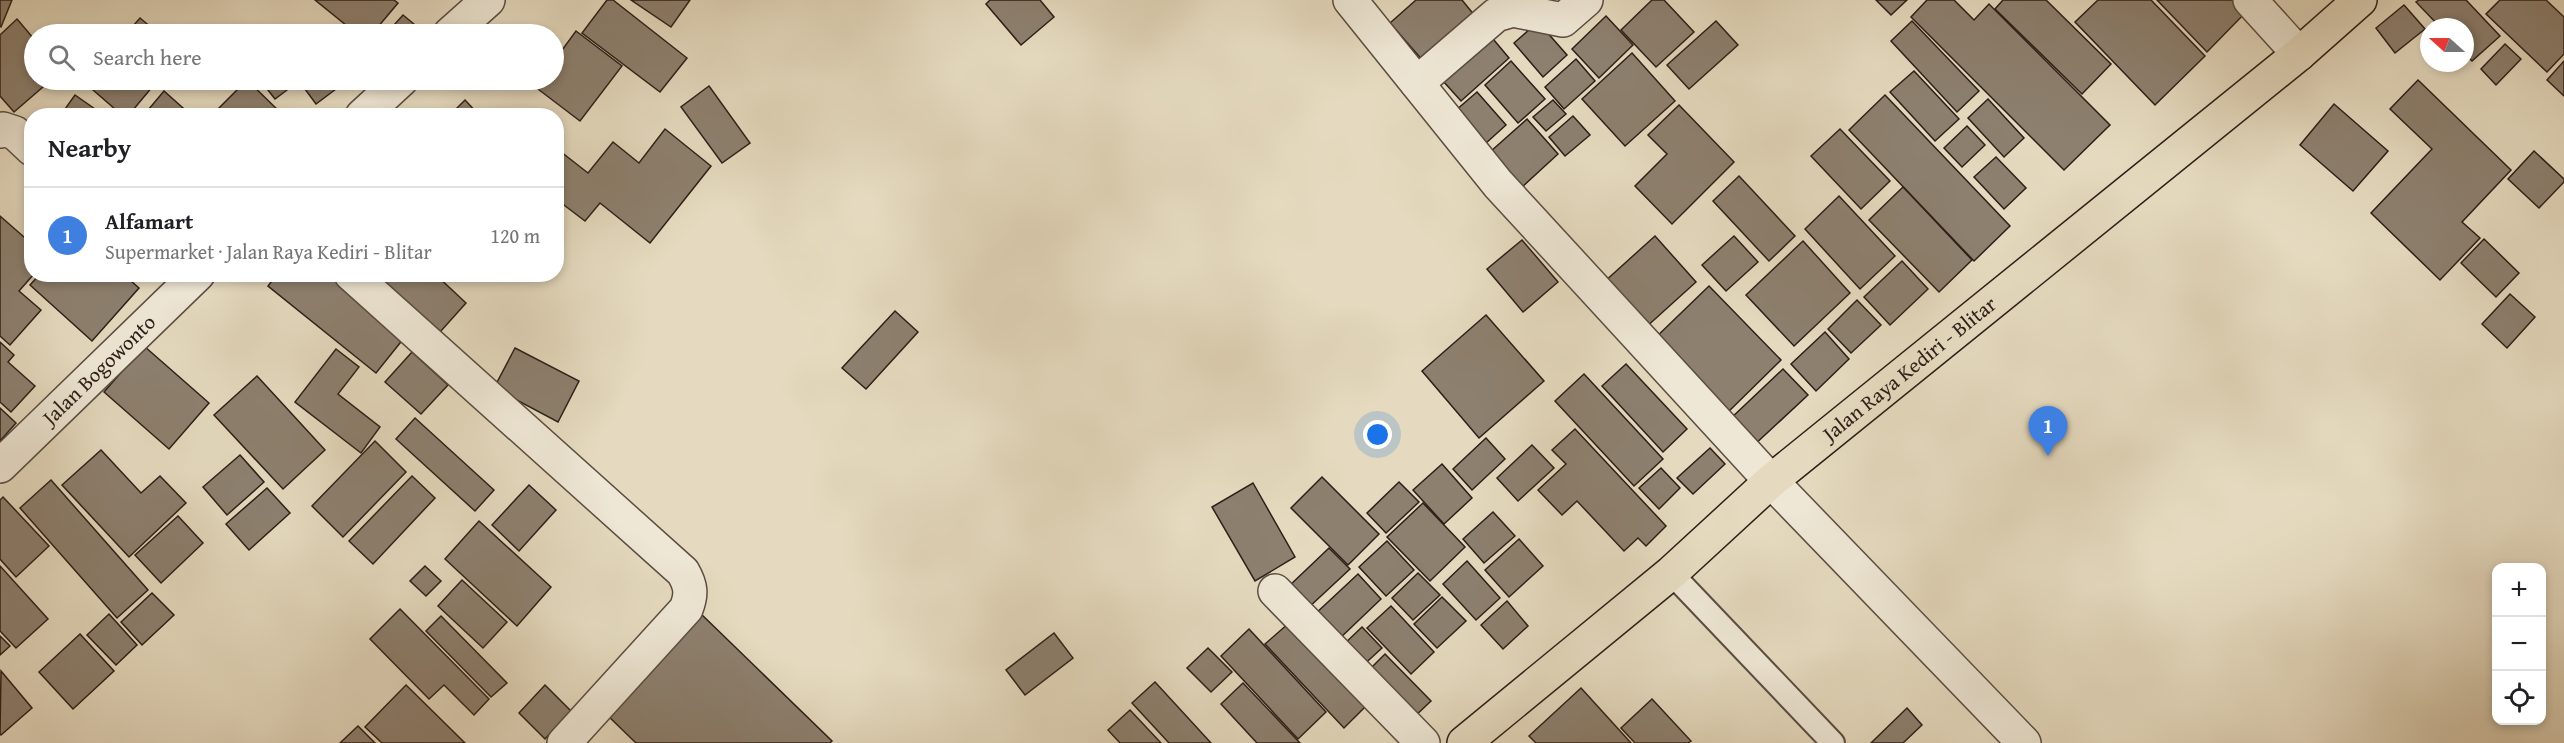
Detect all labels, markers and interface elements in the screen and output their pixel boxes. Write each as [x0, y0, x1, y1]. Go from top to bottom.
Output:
north arrow [2420, 18, 2474, 72]
search box [24, 24, 564, 90]
icon: search [45, 41, 78, 74]
text: Search here [93, 41, 202, 73]
text: Nearby [48, 128, 131, 167]
text: Alfamart [105, 205, 193, 237]
text: 1 [62, 221, 73, 250]
text: 120 m [490, 221, 540, 250]
text: Supermarket · Jalan Raya Kediri - Blitar [105, 237, 432, 266]
street label: Jalan Raya Kediri - Blitar [1813, 288, 2003, 450]
street label: Jalan Bogowonto [33, 307, 162, 434]
pin: 1 [2028, 406, 2068, 456]
your location [1363, 420, 1392, 449]
map controls [2492, 563, 2546, 725]
button: + [2492, 563, 2546, 617]
button: − [2492, 617, 2546, 671]
button: locate [2492, 671, 2546, 725]

